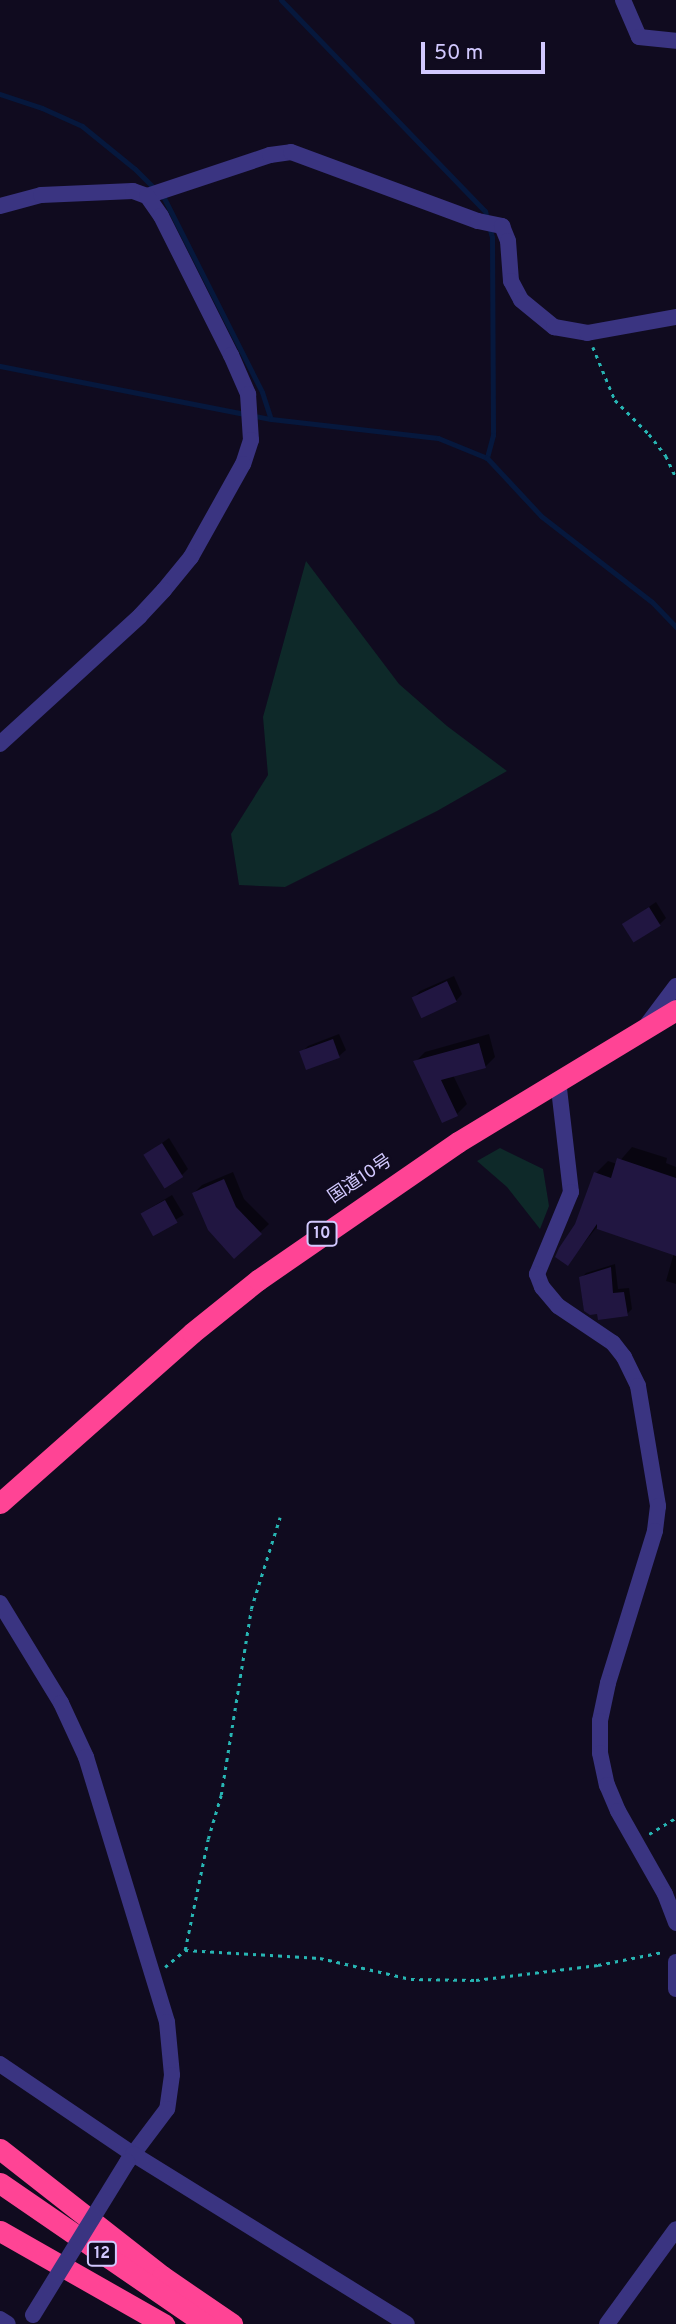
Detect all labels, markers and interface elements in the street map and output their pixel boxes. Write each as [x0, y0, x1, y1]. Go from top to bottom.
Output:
scale bar [424, 28, 548, 72]
text: 50 m [434, 40, 483, 67]
street label: 国道10号 [325, 1151, 397, 1209]
road number: 10 [306, 1222, 338, 1246]
road number: 12 [86, 2242, 118, 2266]

